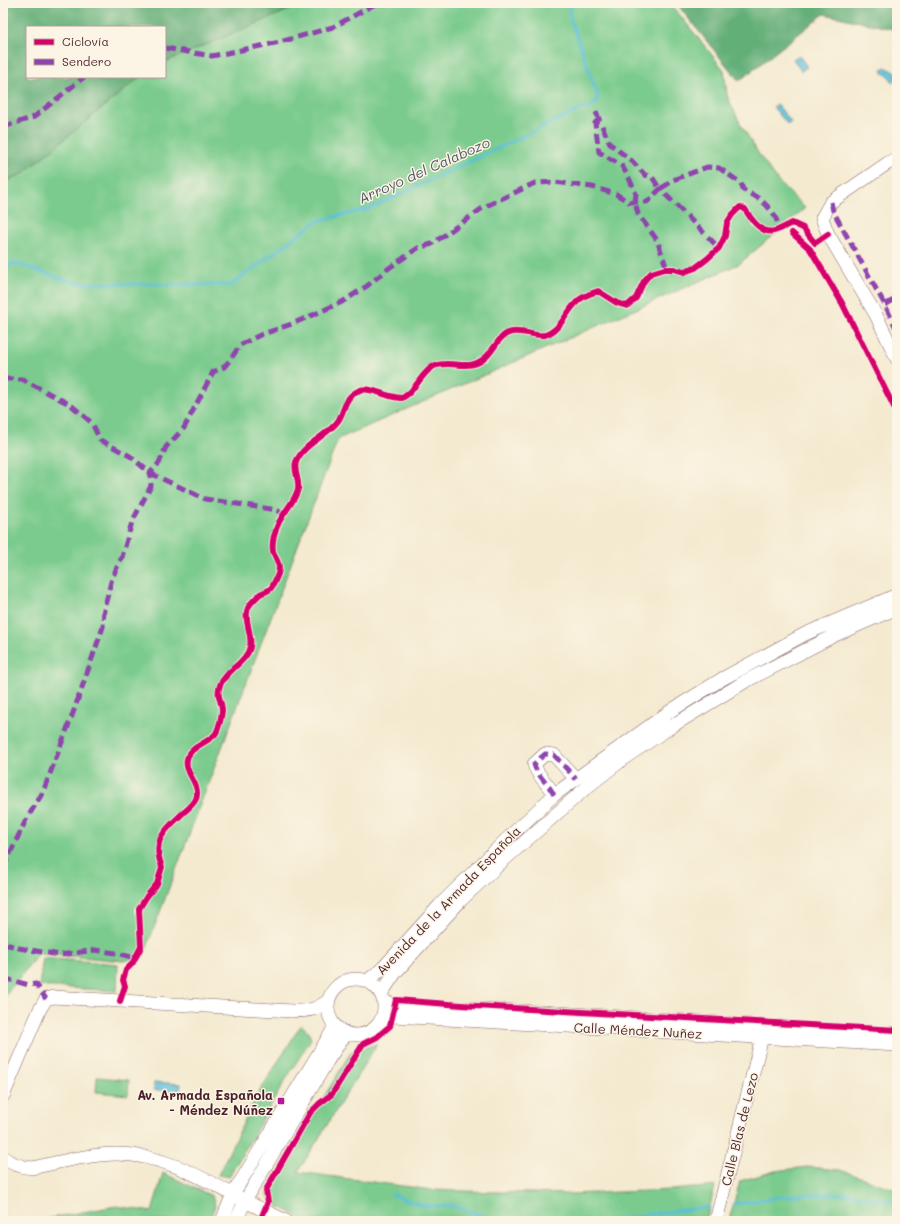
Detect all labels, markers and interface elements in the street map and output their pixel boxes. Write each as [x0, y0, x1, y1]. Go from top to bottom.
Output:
legend [26, 26, 166, 78]
text: Ciclovía [62, 33, 109, 49]
text: Sendero [62, 53, 111, 69]
water label: Arroyo del Calabozo [355, 132, 493, 208]
street label: Avenida de la Armada Española [372, 822, 524, 978]
street label: Calle Méndez Nuñez [573, 1018, 703, 1042]
street label: Calle Blas de Lezo [717, 1070, 761, 1187]
place label: Av. Armada Española - Méndez Núñez [137, 1086, 273, 1118]
marker: Av. Armada Española - Méndez Núñez [276, 1096, 286, 1106]

